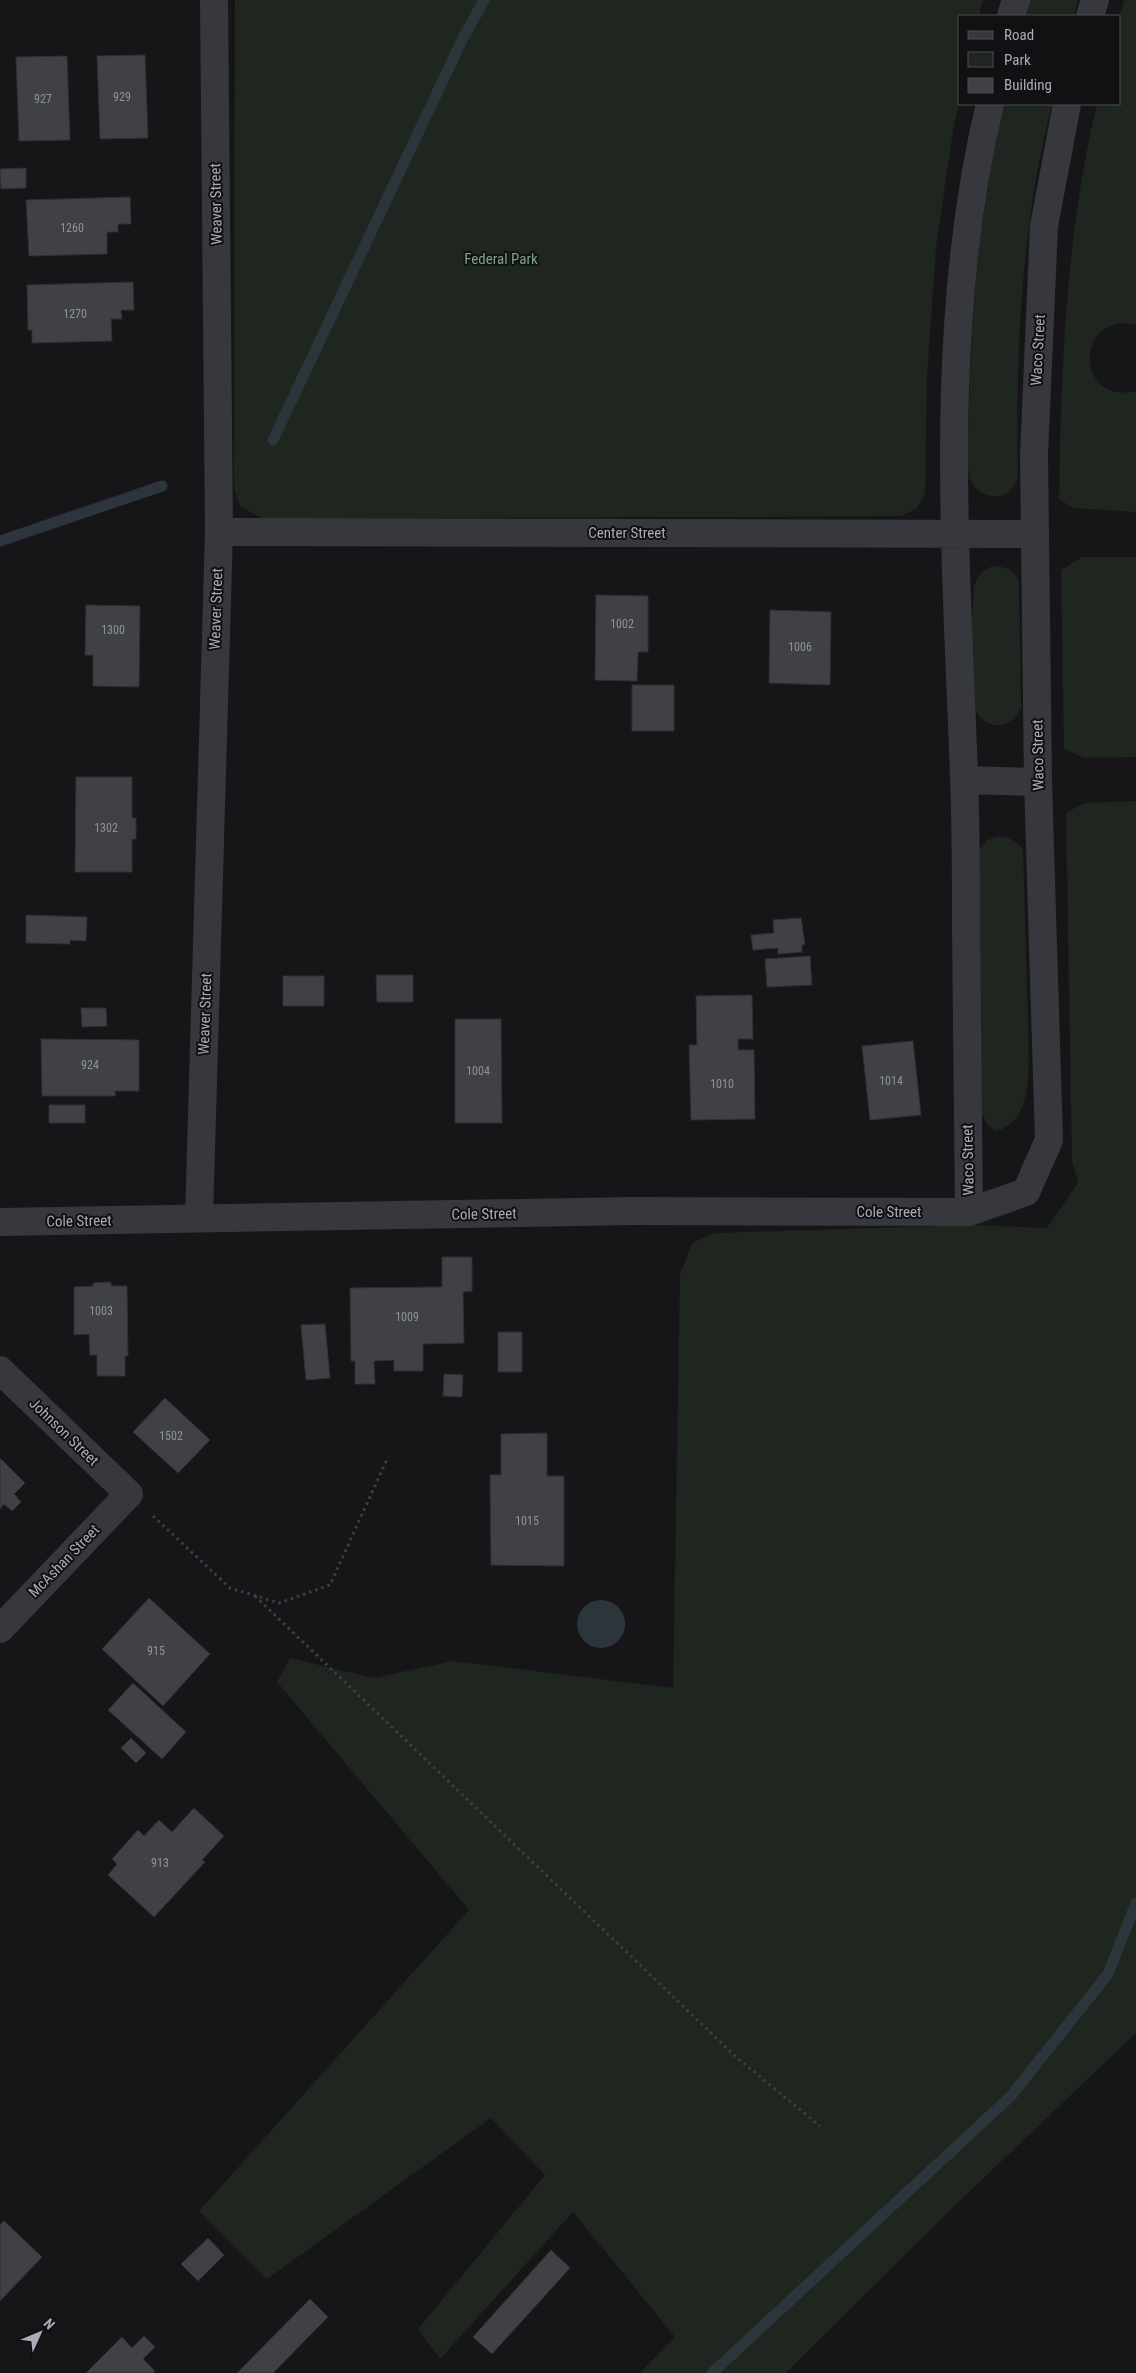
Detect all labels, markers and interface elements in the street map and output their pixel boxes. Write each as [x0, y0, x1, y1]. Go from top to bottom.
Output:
legend [958, 15, 1121, 105]
text: Road [1004, 26, 1034, 44]
text: Park [1004, 51, 1031, 69]
text: Building [1004, 76, 1052, 94]
house number: 929 [113, 90, 131, 104]
house number: 927 [34, 92, 52, 106]
street label: Weaver Street [206, 163, 226, 245]
house number: 1260 [60, 221, 84, 235]
park label: Federal Park [464, 250, 538, 268]
house number: 1270 [63, 307, 87, 321]
street label: Waco Street [1027, 314, 1049, 386]
street label: Center Street [588, 524, 666, 542]
street label: Weaver Street [206, 568, 226, 650]
house number: 1002 [610, 617, 634, 631]
house number: 1300 [101, 623, 125, 637]
house number: 1006 [788, 640, 812, 654]
street label: Waco Street [1028, 719, 1048, 791]
house number: 1302 [94, 821, 118, 835]
street label: Weaver Street [195, 973, 215, 1055]
house number: 924 [81, 1058, 99, 1072]
house number: 1004 [466, 1064, 490, 1078]
house number: 1014 [879, 1074, 903, 1088]
house number: 1010 [710, 1077, 734, 1091]
street label: Waco Street [958, 1124, 978, 1196]
street label: Cole Street [856, 1203, 922, 1221]
street label: Cole Street [451, 1204, 517, 1224]
street label: Cole Street [46, 1211, 112, 1231]
house number: 1003 [89, 1304, 113, 1318]
house number: 1009 [395, 1310, 419, 1324]
street label: Johnson Street [26, 1394, 102, 1470]
house number: 1502 [159, 1429, 183, 1443]
house number: 1015 [515, 1514, 539, 1528]
street label: McAshan Street [25, 1521, 103, 1601]
house number: 915 [147, 1644, 165, 1658]
house number: 913 [151, 1856, 169, 1870]
north arrow [15, 2308, 65, 2358]
text: N [41, 2315, 58, 2333]

